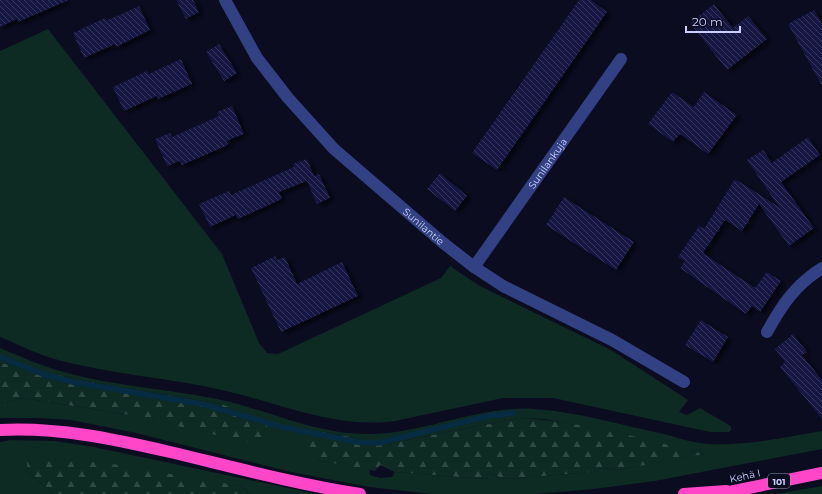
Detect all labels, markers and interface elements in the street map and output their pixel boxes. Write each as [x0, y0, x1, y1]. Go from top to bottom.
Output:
scale bar [686, 8, 740, 34]
text: 20 m [692, 14, 723, 29]
street label: Sunilankuja [525, 135, 570, 191]
street label: Sunilantie [400, 205, 447, 248]
street label: Kehä I [728, 466, 762, 486]
road number: 101 [768, 474, 790, 488]

